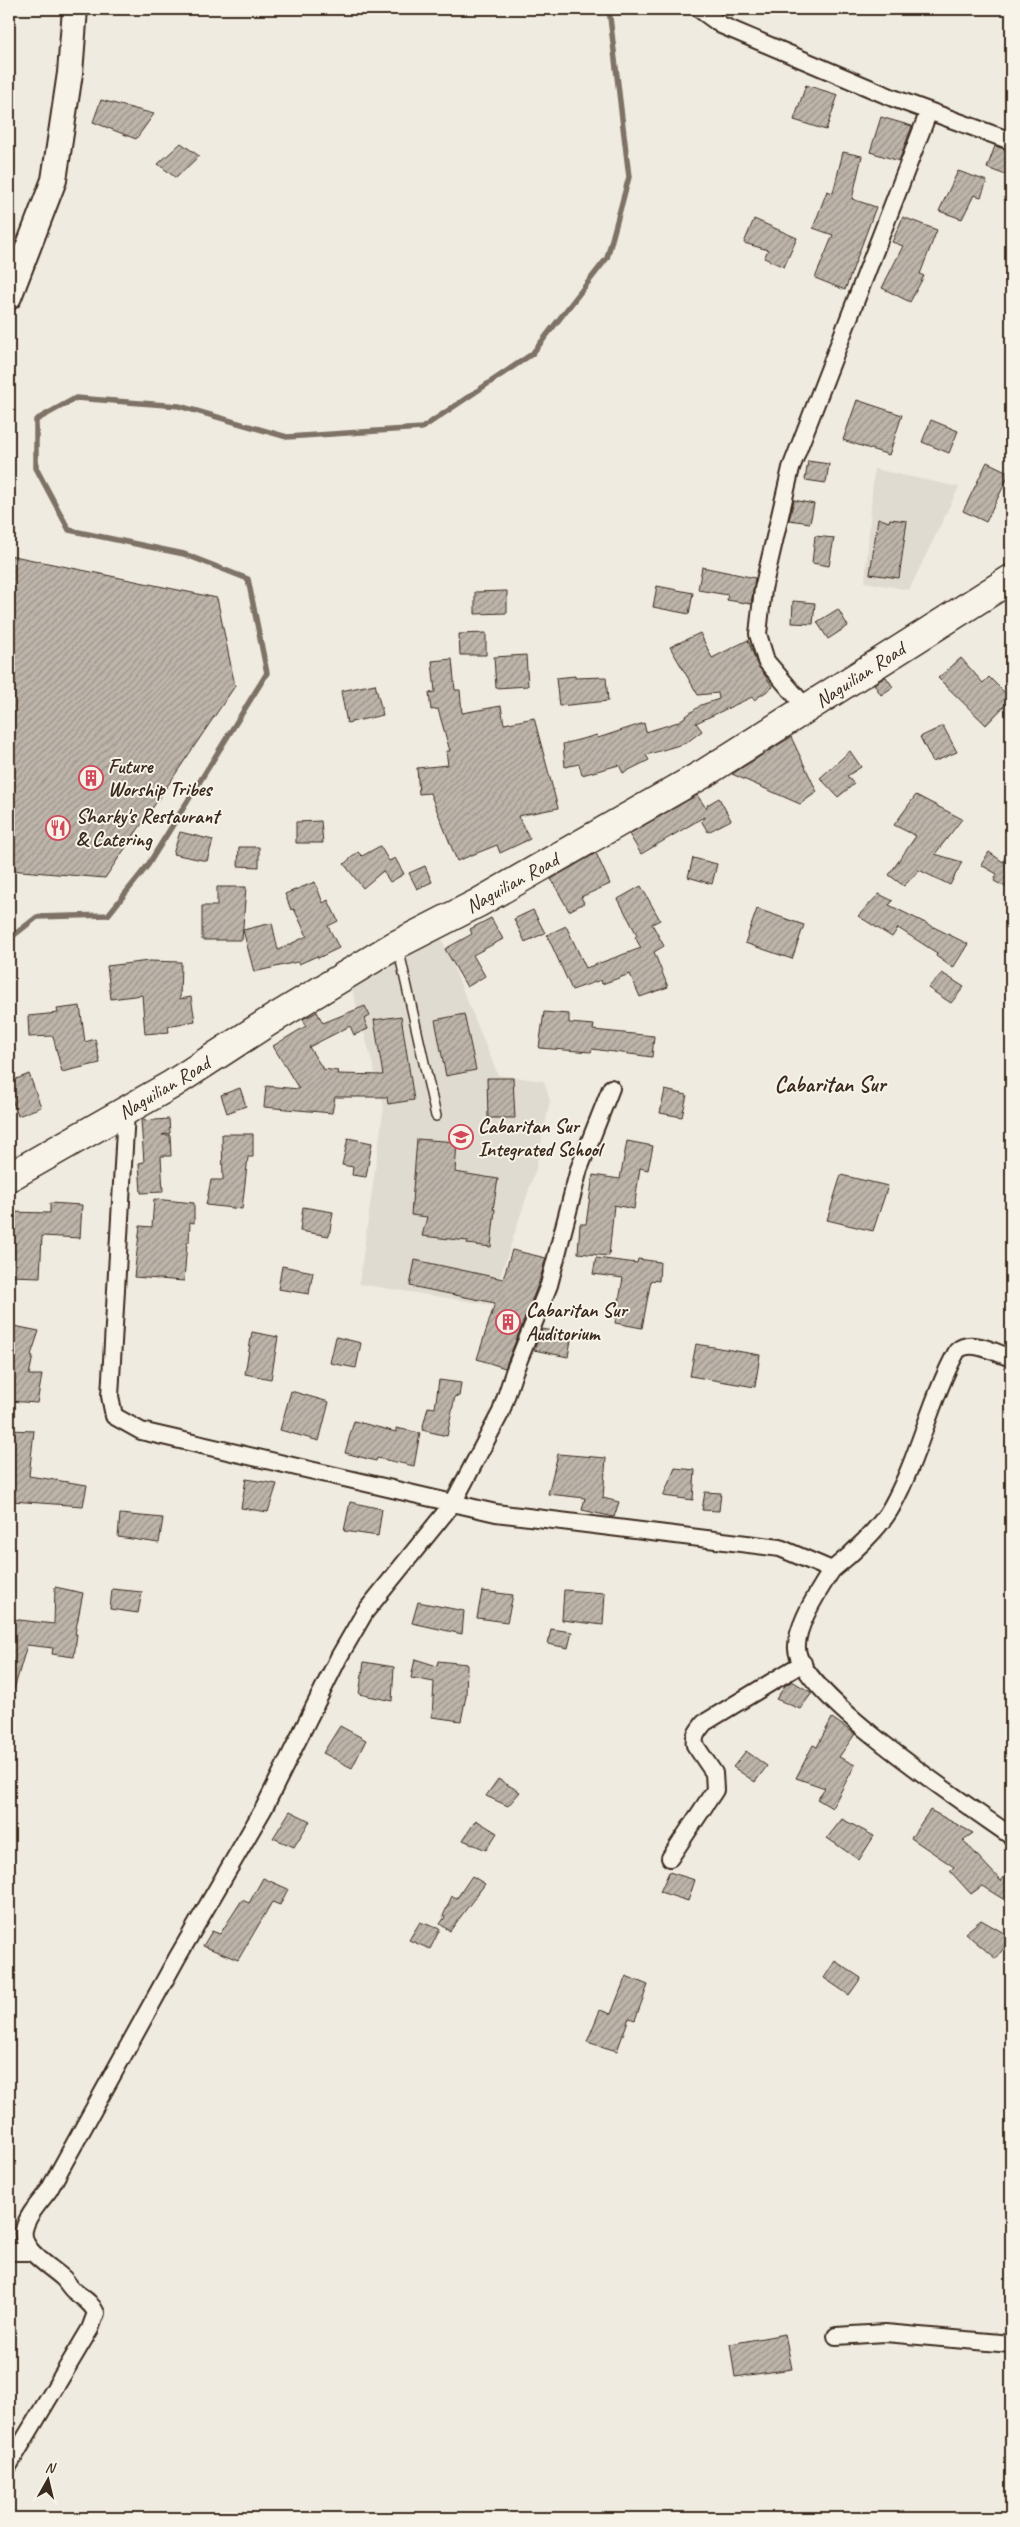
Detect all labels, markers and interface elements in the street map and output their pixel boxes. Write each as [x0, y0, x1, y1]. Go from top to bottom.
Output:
street label: Naguilian Road [810, 635, 912, 713]
place label: Future Worship Tribes [108, 754, 213, 802]
building icon: Future Worship Tribes [78, 765, 104, 791]
place label: Sharky's Restaurant & Catering [76, 804, 222, 852]
restaurant icon: Sharky's Restaurant & Catering [45, 815, 71, 841]
street label: Naguilian Road [461, 846, 565, 919]
street label: Naguilian Road [114, 1049, 217, 1125]
district label: Cabaritan Sur [775, 1071, 887, 1099]
place label: Cabaritan Sur Integrated School [478, 1114, 605, 1162]
school or university icon: Cabaritan Sur Integrated School [448, 1124, 474, 1150]
place label: Cabaritan Sur Auditorium [526, 1298, 630, 1346]
building icon: Cabaritan Sur Auditorium [495, 1309, 521, 1335]
north arrow [22, 2454, 72, 2504]
text: N [44, 2459, 58, 2477]

